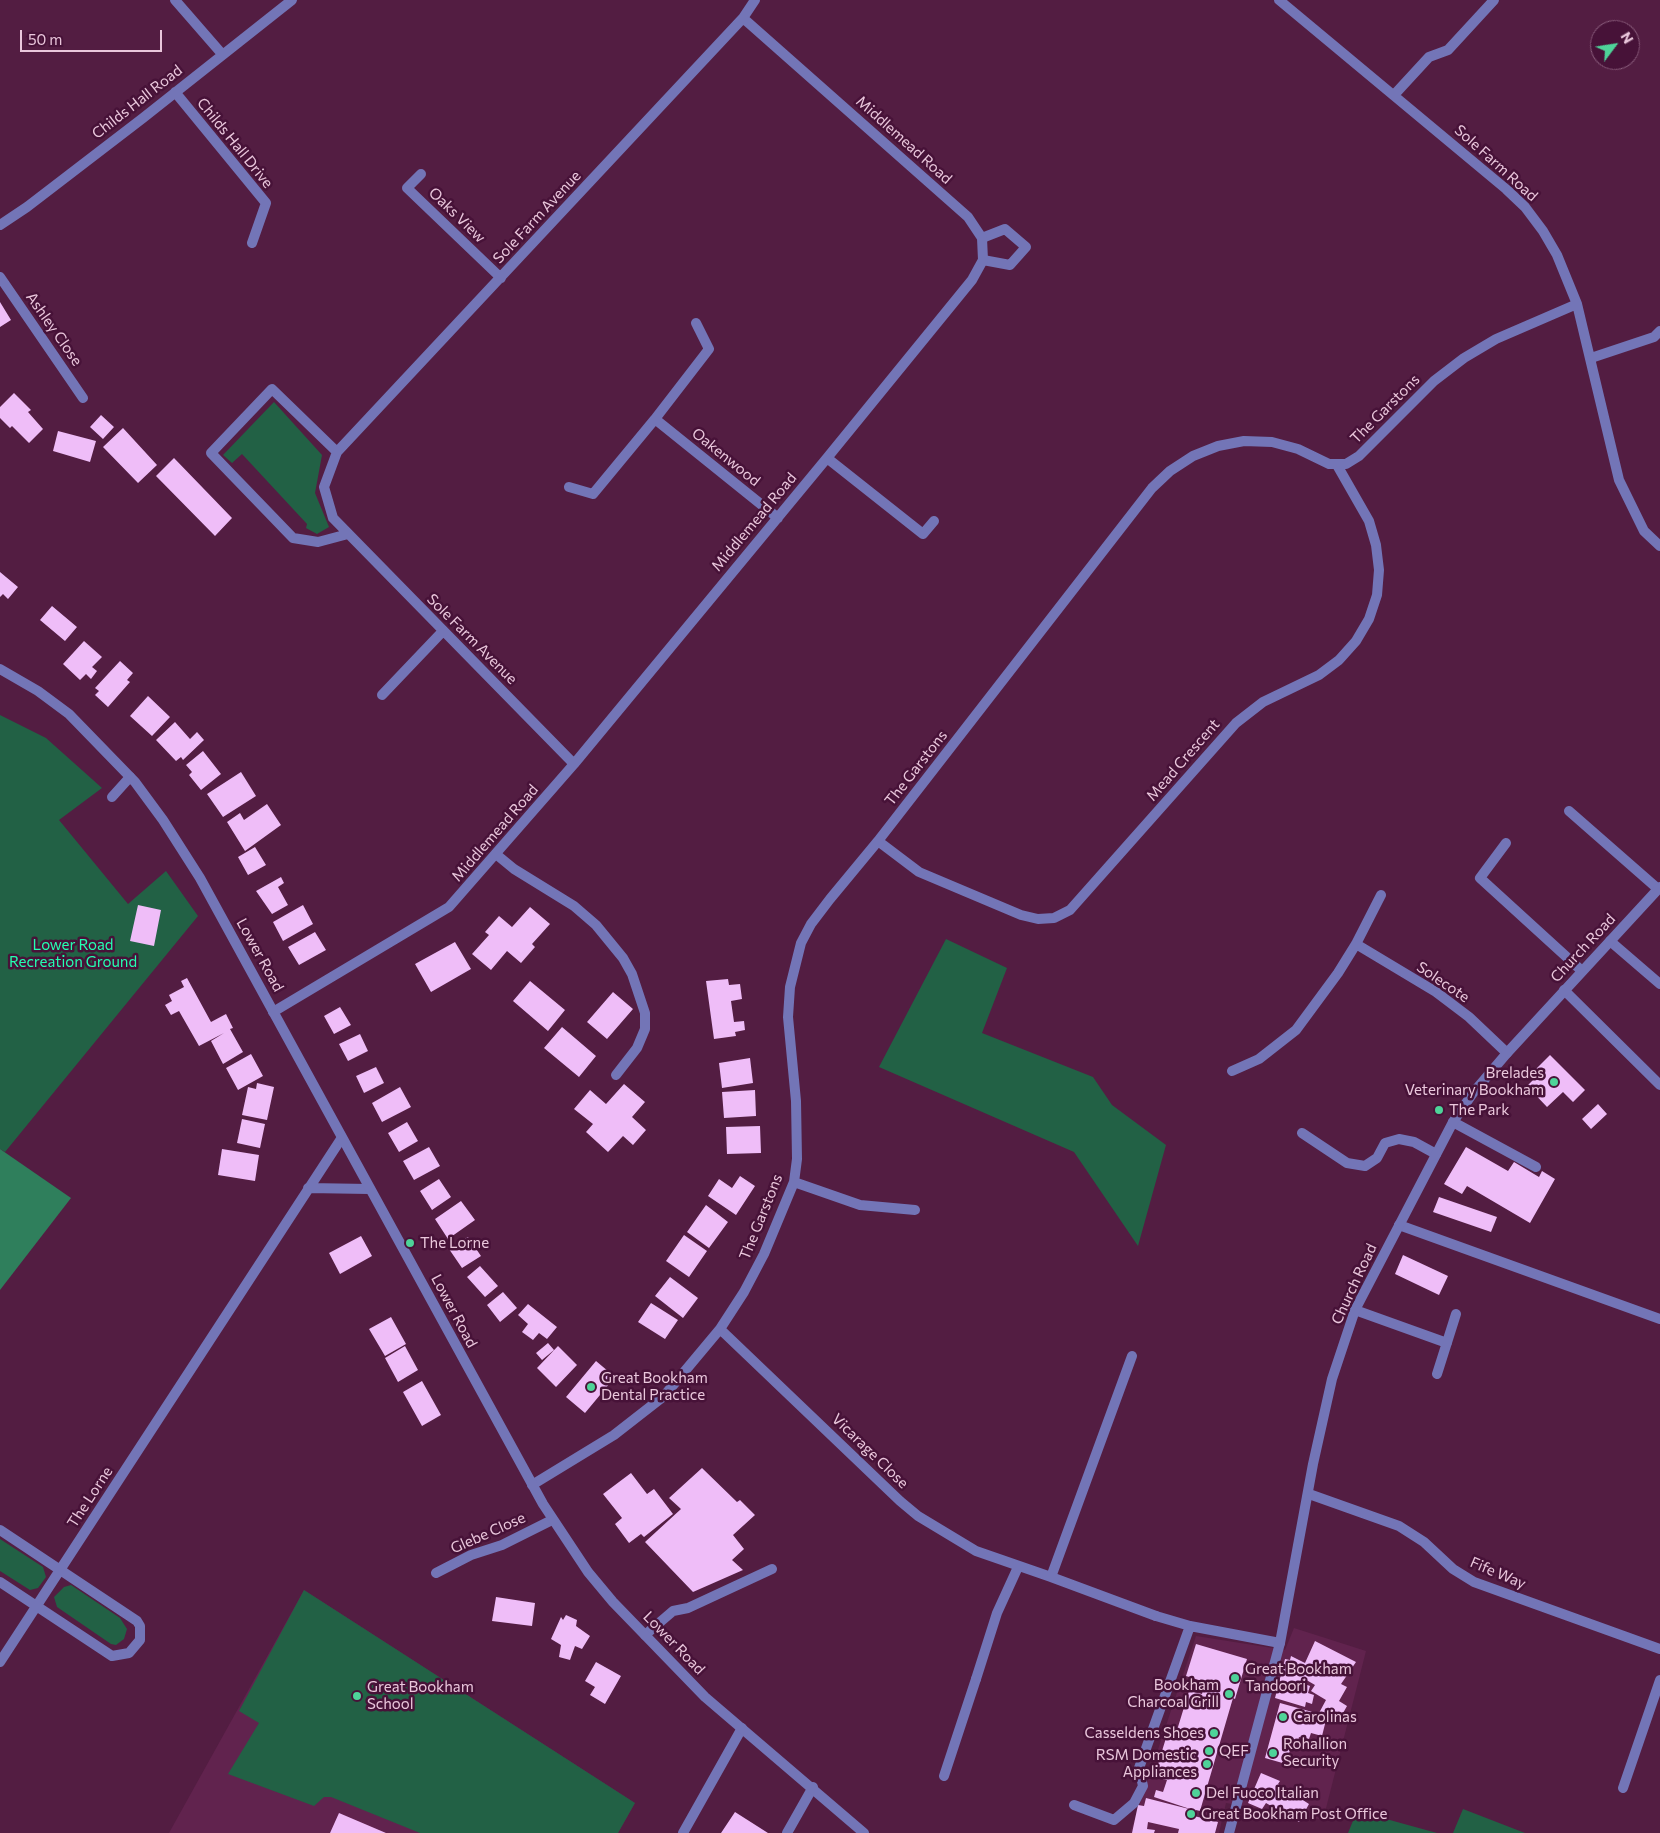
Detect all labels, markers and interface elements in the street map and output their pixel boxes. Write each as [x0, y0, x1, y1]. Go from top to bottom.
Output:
scale bar [22, 20, 165, 52]
north arrow [1590, 20, 1640, 70]
text: N [1617, 29, 1637, 46]
text: 50 m [28, 30, 62, 48]
street label: Childs Hall Road [88, 61, 186, 143]
street label: Middlemead Road [852, 92, 956, 188]
street label: Childs Hall Drive [193, 94, 277, 192]
street label: Sole Farm Road [1451, 121, 1541, 205]
street label: Sole Farm Avenue [489, 167, 585, 267]
street label: Oaks View [425, 184, 489, 246]
street label: Ashley Close [22, 289, 86, 369]
street label: The Garstons [1347, 371, 1423, 447]
street label: Oakenwood [688, 424, 764, 490]
street label: Middlemead Road [708, 469, 800, 575]
street label: Sole Farm Avenue [423, 590, 521, 688]
street label: Mead Crescent [1143, 715, 1223, 805]
street label: The Garstons [881, 727, 951, 809]
street label: Middlemead Road [448, 781, 542, 885]
street label: Church Road [1547, 910, 1619, 986]
street label: Lower Road [233, 915, 287, 995]
park label: Lower Road Recreation Ground [9, 936, 137, 971]
street label: Solecote [1413, 958, 1473, 1006]
place label: Brelades Veterinary Bookham [1405, 1064, 1544, 1099]
marker: Brelades Veterinary Bookham [1548, 1076, 1560, 1088]
place label: The Park [1449, 1101, 1509, 1119]
marker: The Park [1433, 1104, 1445, 1116]
street label: The Garstons [736, 1172, 786, 1262]
place label: The Lorne [420, 1234, 489, 1252]
marker: The Lorne [404, 1237, 416, 1249]
street label: Church Road [1327, 1241, 1381, 1327]
street label: Lower Road [427, 1271, 481, 1351]
place label: Great Bookham Dental Practice [601, 1369, 708, 1404]
marker: Great Bookham Dental Practice [585, 1381, 597, 1393]
street label: Vicarage Close [828, 1410, 912, 1492]
street label: The Lorne [64, 1463, 116, 1531]
street label: Glebe Close [448, 1509, 528, 1557]
street label: Fife Way [1467, 1553, 1529, 1593]
street label: Lower Road [639, 1608, 709, 1678]
place label: Great Bookham Tandoori [1245, 1660, 1352, 1695]
marker: Great Bookham Tandoori [1229, 1672, 1241, 1684]
place label: Bookham Charcoal Grill [1127, 1676, 1219, 1711]
place label: Great Bookham School [367, 1678, 474, 1713]
marker: Bookham Charcoal Grill [1223, 1688, 1235, 1700]
marker: Great Bookham School [351, 1690, 363, 1702]
place label: Carolinas [1293, 1708, 1357, 1726]
marker: Carolinas [1277, 1711, 1289, 1723]
place label: Casseldens Shoes [1085, 1724, 1204, 1742]
marker: Casseldens Shoes [1208, 1727, 1220, 1739]
place label: Rohallion Security [1283, 1735, 1347, 1770]
place label: QEF [1219, 1742, 1249, 1760]
marker: QEF [1203, 1745, 1215, 1757]
place label: RSM Domestic Appliances [1096, 1746, 1197, 1781]
marker: Rohallion Security [1267, 1747, 1279, 1759]
marker: RSM Domestic Appliances [1201, 1758, 1213, 1770]
place label: Del Fuoco Italian [1206, 1784, 1319, 1802]
marker: Del Fuoco Italian [1190, 1787, 1202, 1799]
place label: Great Bookham Post Office [1201, 1805, 1387, 1823]
marker: Great Bookham Post Office [1185, 1808, 1197, 1820]

